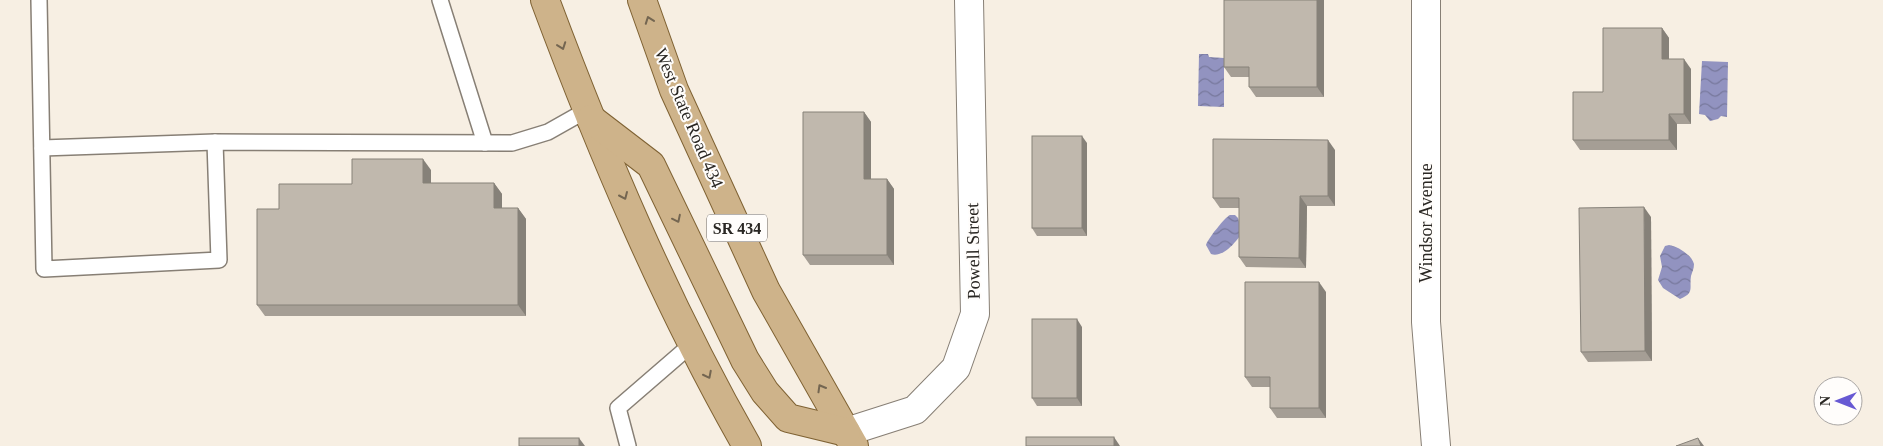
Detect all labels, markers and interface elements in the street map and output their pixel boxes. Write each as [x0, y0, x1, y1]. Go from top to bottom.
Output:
one-way arrow [645, 16, 655, 25]
one-way arrow [556, 41, 566, 49]
street label: West State Road 434 [650, 45, 728, 191]
street label: Windsor Avenue [1416, 163, 1436, 283]
one-way arrow [618, 191, 629, 200]
street label: Powell Street [962, 203, 984, 299]
one-way arrow [671, 214, 681, 223]
road number: SR 434 [707, 214, 767, 242]
one-way arrow [702, 370, 712, 379]
north arrow [1813, 376, 1863, 426]
one-way arrow [818, 385, 828, 394]
text: N [1818, 396, 1833, 406]

